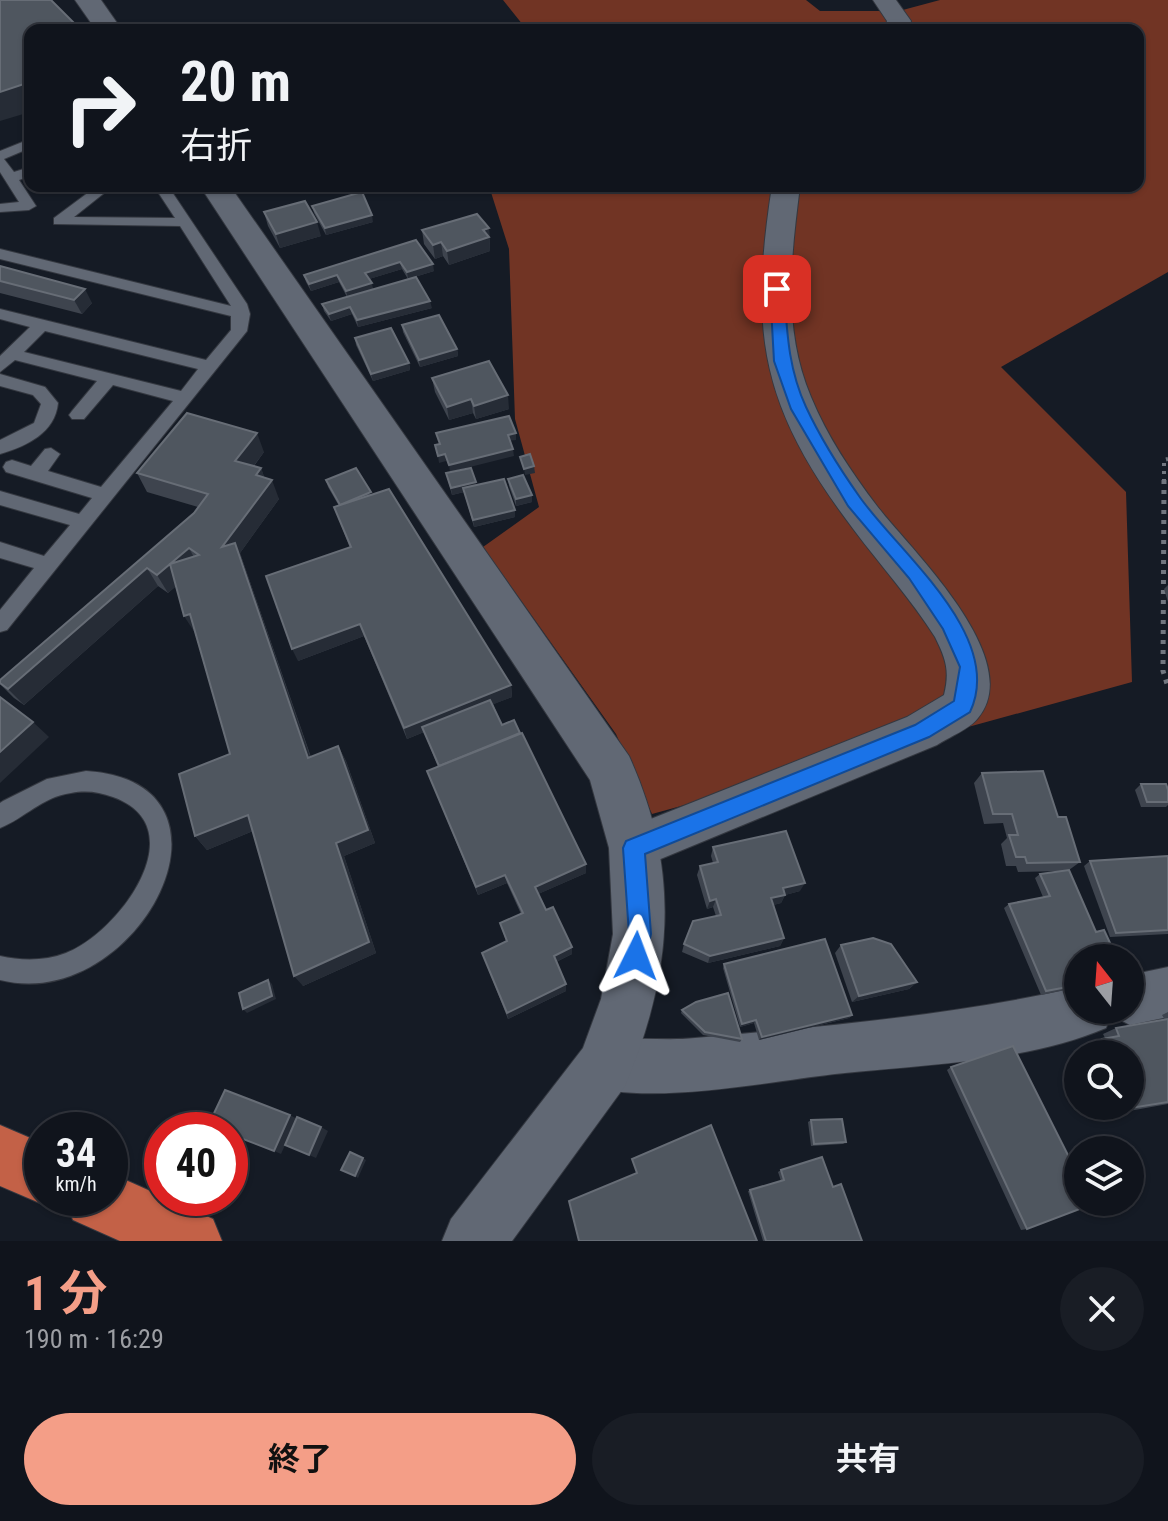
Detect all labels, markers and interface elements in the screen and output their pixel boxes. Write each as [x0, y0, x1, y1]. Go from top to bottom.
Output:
text: 20 m [180, 49, 291, 115]
icon: right [48, 56, 152, 160]
text: 右折 [180, 125, 252, 167]
pin [743, 255, 811, 323]
icon: arrive [755, 267, 799, 311]
position arrow [594, 914, 678, 998]
north arrow [1064, 944, 1144, 1024]
map controls [1064, 944, 1144, 1216]
button: search [1064, 1040, 1144, 1120]
speed limit sign: 40 [144, 1112, 248, 1216]
text: 34 [56, 1130, 96, 1177]
button: layers [1064, 1136, 1144, 1216]
text: km/h [55, 1172, 97, 1196]
text: 1 分 [24, 1265, 107, 1322]
button: close [1060, 1267, 1144, 1351]
text: 190 m · 16:29 [24, 1324, 164, 1354]
button: 終了 [24, 1413, 576, 1505]
button: 共有 [592, 1413, 1144, 1505]

